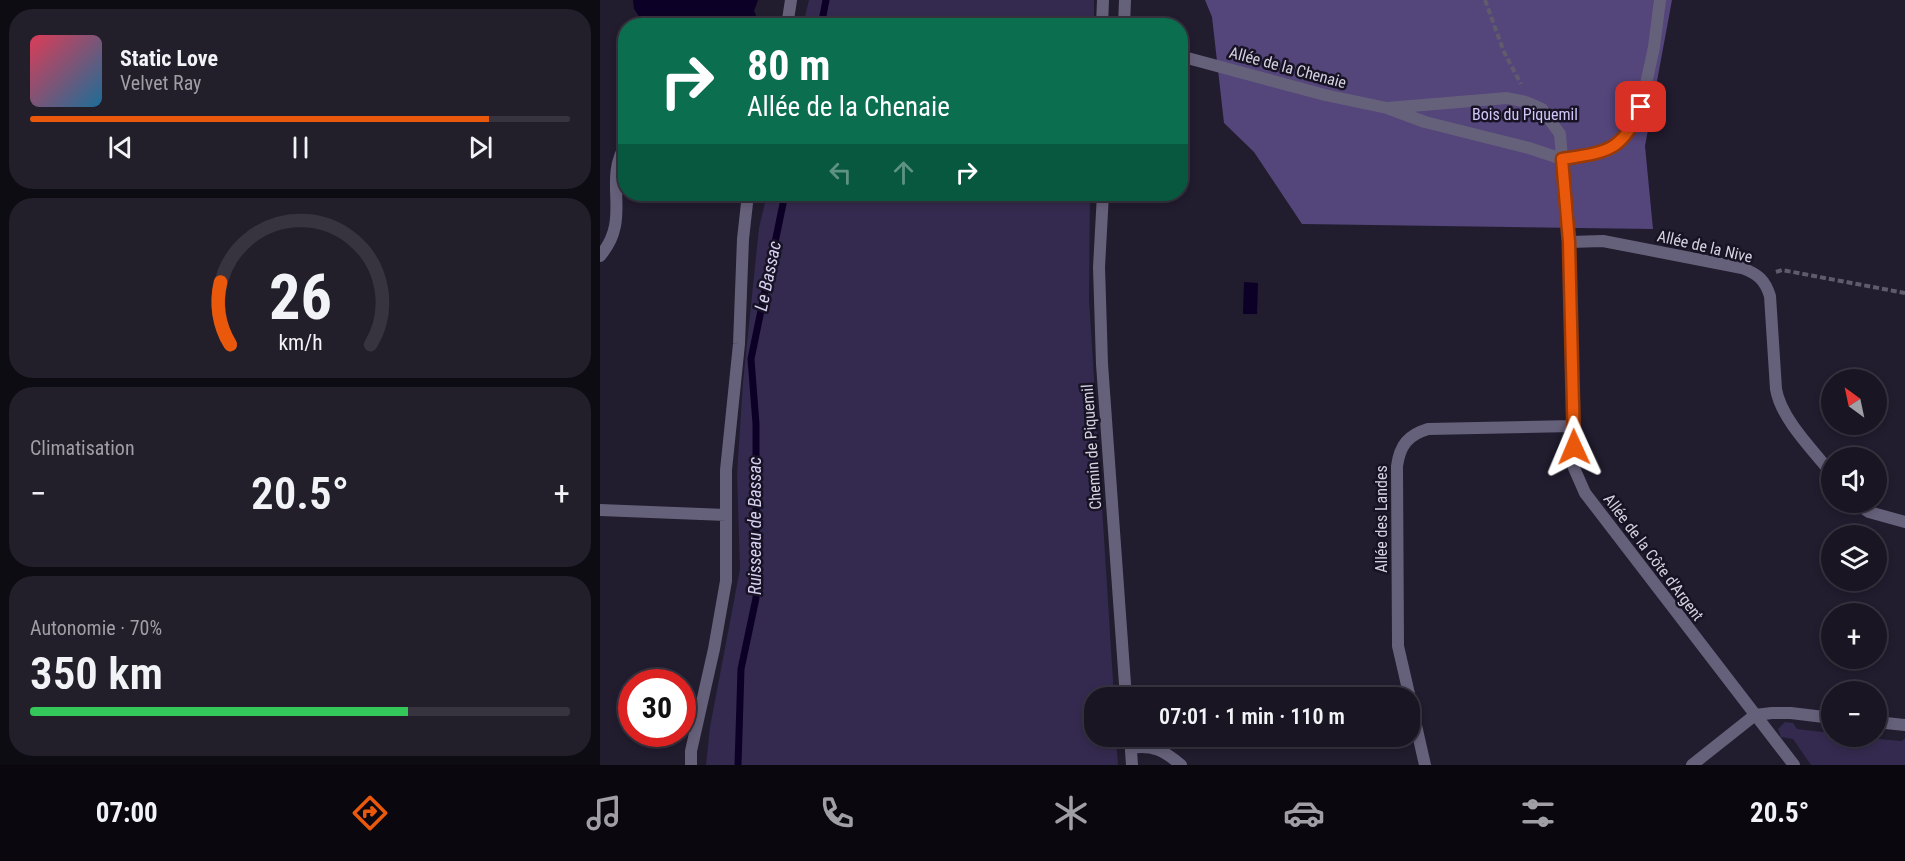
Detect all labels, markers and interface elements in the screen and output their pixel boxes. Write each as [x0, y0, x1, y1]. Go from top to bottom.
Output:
text: 80 m [747, 41, 830, 90]
icon: right [648, 42, 726, 120]
street label: Allée de la Chenaie [1227, 43, 1348, 92]
text: Static Love [120, 46, 218, 71]
text: Velvet Ray [120, 71, 201, 95]
pin [1615, 81, 1666, 132]
icon: arrive [1624, 90, 1657, 123]
text: Allée de la Chenaie [747, 91, 950, 123]
park label: Bois du Piquemil [1472, 105, 1578, 124]
icon: previous [104, 131, 137, 164]
icon: pause [284, 131, 317, 164]
icon: next [464, 131, 497, 164]
icon: left [824, 156, 857, 189]
icon: ahead [887, 156, 920, 189]
icon: right [950, 156, 983, 189]
street label: Allée de la Nive [1655, 226, 1754, 267]
water label: Le Bassac [750, 239, 785, 313]
text: 26 [268, 261, 332, 334]
text: km/h [278, 330, 322, 355]
north arrow [1821, 369, 1887, 435]
map controls [1821, 369, 1887, 747]
street label: Chemin de Piquemil [1078, 384, 1105, 510]
position arrow [1542, 415, 1606, 479]
text: Climatisation [30, 436, 135, 460]
button: sound [1821, 447, 1887, 513]
water label: Ruisseau de Bassac [744, 457, 765, 595]
street label: Allée des Landes [1372, 465, 1391, 573]
text: 20.5° [251, 467, 349, 520]
text: − [30, 474, 47, 513]
text: + [554, 474, 570, 513]
street label: Allée de la Côte d'Argent [1600, 490, 1708, 625]
button: layers [1821, 525, 1887, 591]
button: + [1821, 603, 1887, 669]
text: Autonomie · 70% [30, 616, 162, 640]
text: 350 km [30, 647, 163, 700]
speed limit sign: 30 [618, 669, 696, 747]
button: − [1821, 681, 1887, 747]
text: 07:01 · 1 min · 110 m [1159, 704, 1345, 729]
icon: directions [349, 792, 391, 834]
icon: music [583, 792, 625, 834]
icon: phone [816, 792, 858, 834]
icon: climate [1050, 792, 1092, 834]
icon: car [1283, 792, 1325, 834]
icon: filters [1517, 792, 1559, 834]
text: 07:00 [96, 797, 158, 829]
text: 20.5° [1750, 797, 1809, 829]

